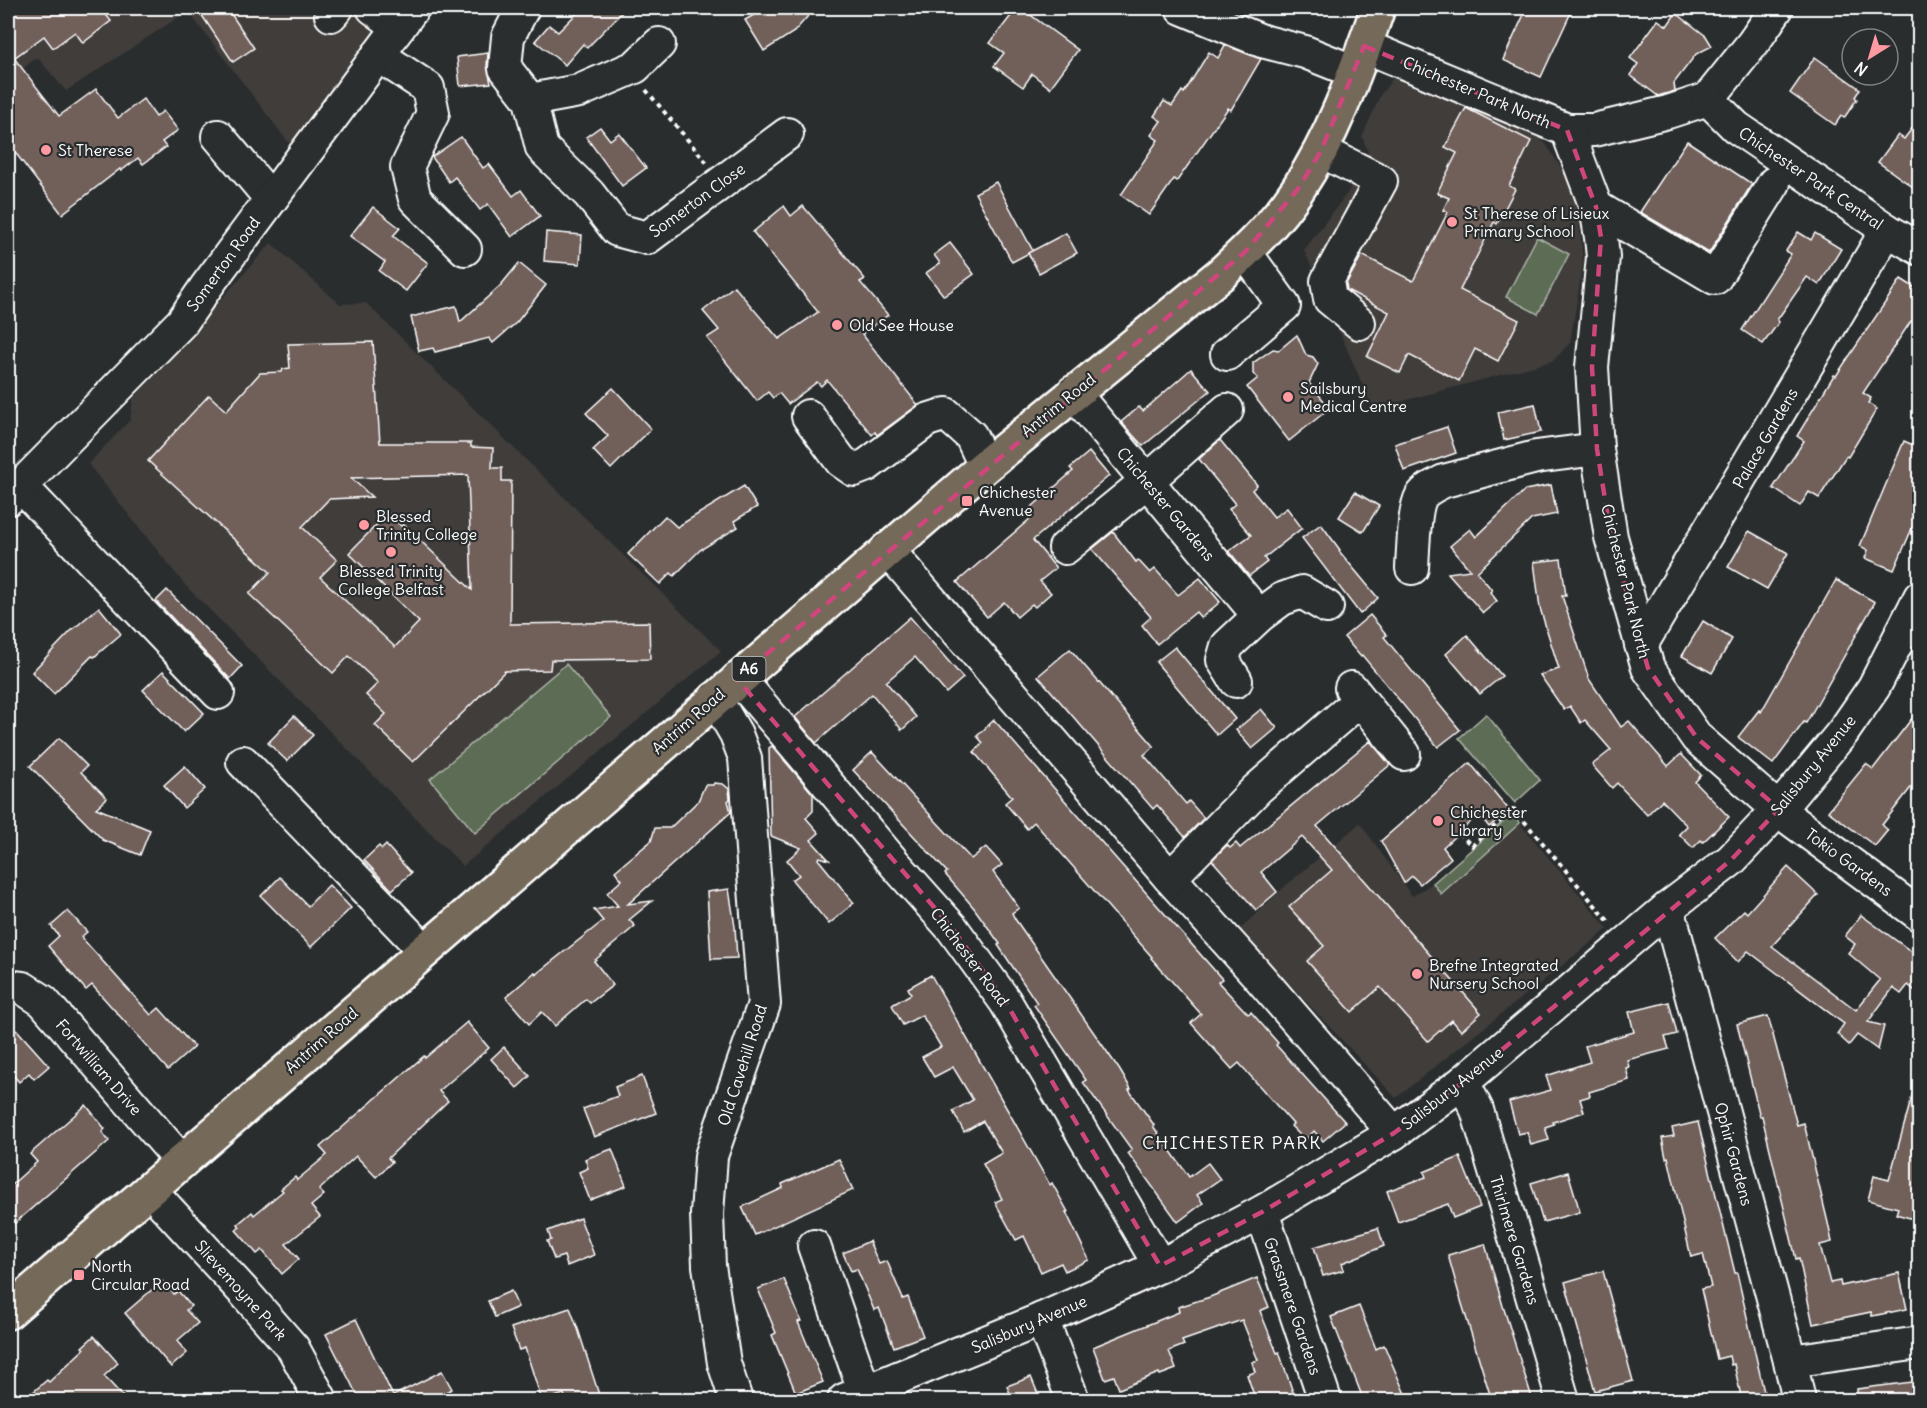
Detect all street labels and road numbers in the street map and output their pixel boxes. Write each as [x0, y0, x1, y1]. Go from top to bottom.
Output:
street label: Chichester Park North [1400, 52, 1554, 132]
street label: Chichester Park Central [1735, 122, 1887, 234]
street label: Somerton Close [645, 159, 749, 241]
street label: Somerton Road [182, 213, 264, 315]
street label: Antrim Road [1017, 369, 1099, 441]
street label: Palace Gardens [1728, 384, 1802, 492]
street label: Chichester Gardens [1113, 443, 1219, 565]
street label: Chichester Park North [1597, 502, 1655, 660]
road number: A6 [732, 657, 766, 681]
street label: Antrim Road [647, 684, 729, 758]
street label: Salisbury Avenue [1766, 711, 1860, 819]
street label: Tokio Gardens [1802, 824, 1896, 900]
street label: Chichester Road [926, 904, 1014, 1010]
street label: Old Cavehill Road [713, 1002, 771, 1128]
street label: Antrim Road [280, 1003, 362, 1077]
street label: Fortwilliam Drive [52, 1015, 146, 1119]
street label: Salisbury Avenue [1397, 1042, 1507, 1134]
street label: Ophir Gardens [1711, 1100, 1757, 1208]
street label: Thirlmere Gardens [1486, 1173, 1544, 1307]
street label: Grassmere Gardens [1260, 1235, 1326, 1377]
street label: Slievemoyne Park [191, 1236, 291, 1344]
street label: Salisbury Avenue [968, 1291, 1090, 1357]

